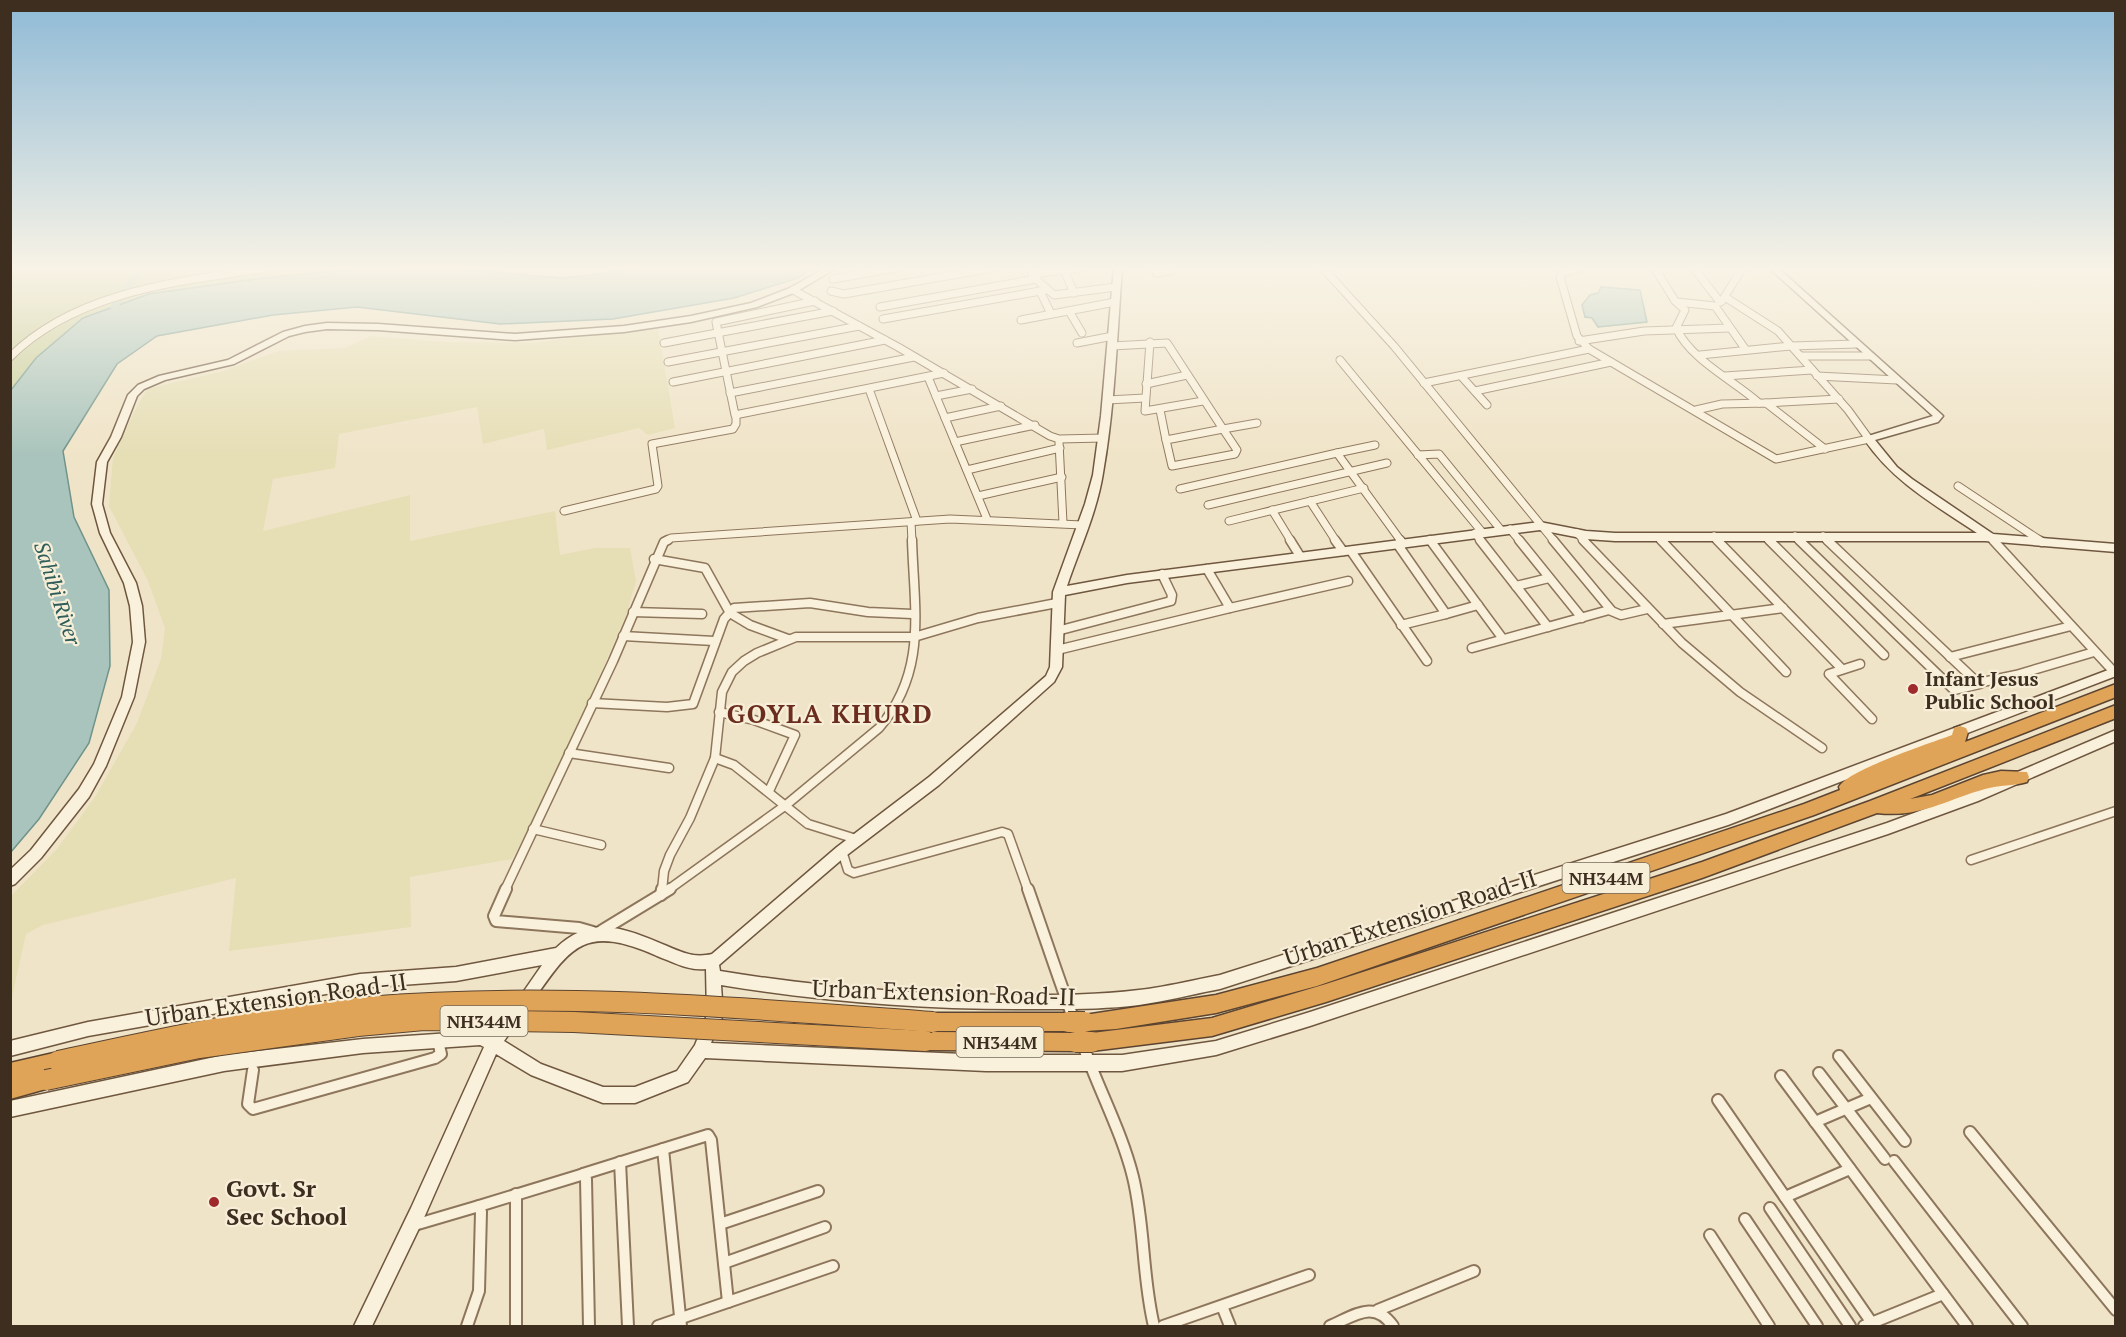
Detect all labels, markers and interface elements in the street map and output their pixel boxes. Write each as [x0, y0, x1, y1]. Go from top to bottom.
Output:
water label: Sahibi River [28, 538, 88, 649]
place label: Infant Jesus Public School [1925, 665, 2055, 715]
marker: Infant Jesus Public School [1906, 682, 1920, 696]
district label: GOYLA KHURD [727, 696, 933, 730]
street label: Urban Extension Road-II [1280, 861, 1540, 973]
road number: NH344M [1562, 863, 1650, 893]
street label: Urban Extension Road-II [143, 965, 409, 1033]
street label: Urban Extension Road-II [812, 971, 1076, 1013]
road number: NH344M [440, 1006, 528, 1036]
road number: NH344M [956, 1027, 1044, 1057]
place label: Govt. Sr Sec School [226, 1172, 347, 1232]
marker: Govt. Sr Sec School [207, 1195, 221, 1209]

